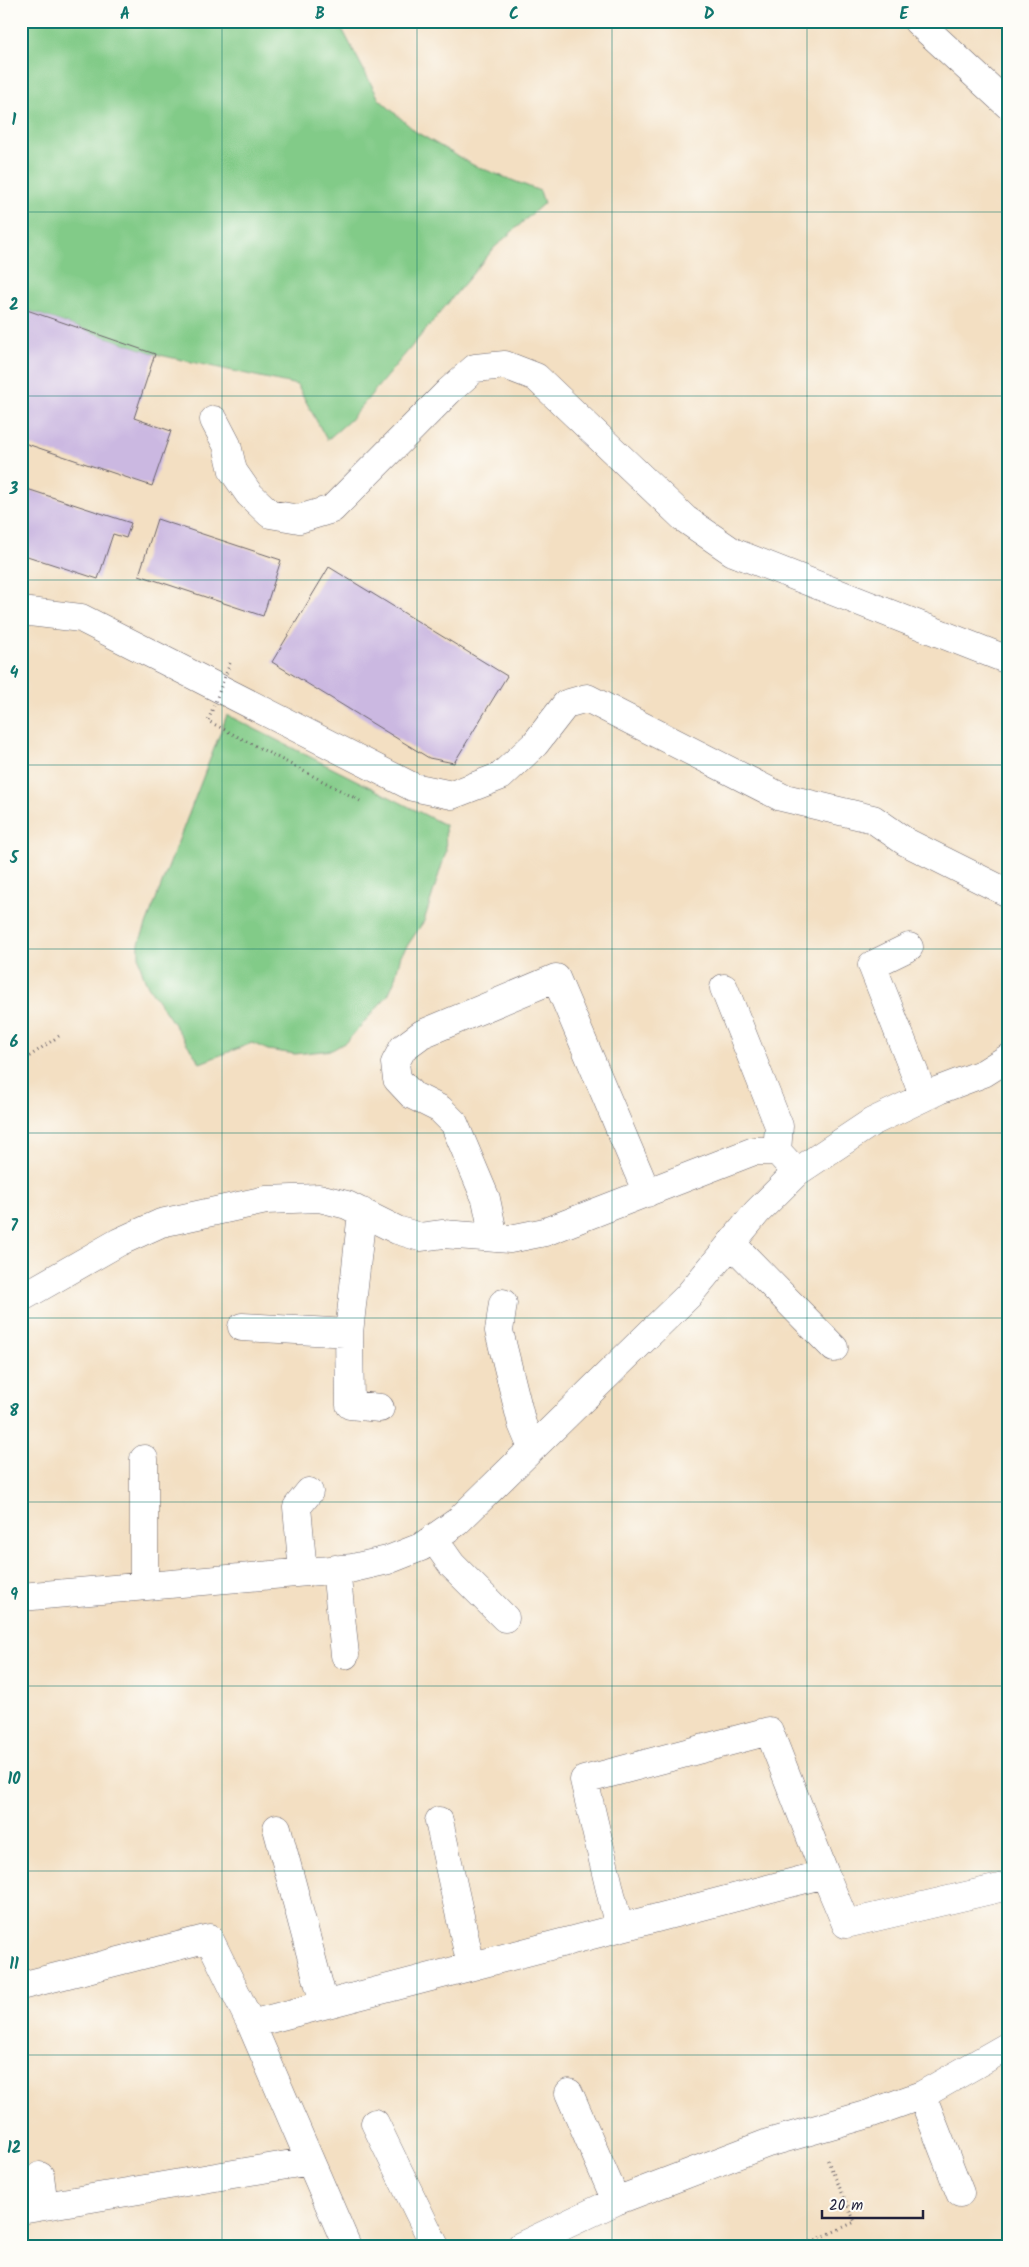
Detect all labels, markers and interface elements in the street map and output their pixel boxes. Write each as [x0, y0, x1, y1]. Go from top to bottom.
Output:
text: A [120, 2, 130, 27]
text: B [315, 2, 325, 27]
text: C [509, 2, 519, 27]
text: D [704, 2, 715, 27]
text: E [900, 2, 910, 27]
text: 1 [12, 108, 17, 133]
text: 2 [9, 293, 19, 318]
text: 3 [9, 477, 19, 502]
text: 4 [10, 661, 19, 686]
text: 5 [9, 846, 20, 871]
text: 6 [10, 1030, 19, 1055]
text: 7 [10, 1214, 18, 1239]
text: 8 [9, 1399, 19, 1424]
text: 9 [10, 1583, 18, 1608]
text: 10 [7, 1767, 21, 1792]
text: 11 [9, 1952, 19, 1977]
text: 12 [7, 2136, 21, 2161]
scale bar [822, 2187, 923, 2219]
text: 20 m [829, 2194, 863, 2218]

